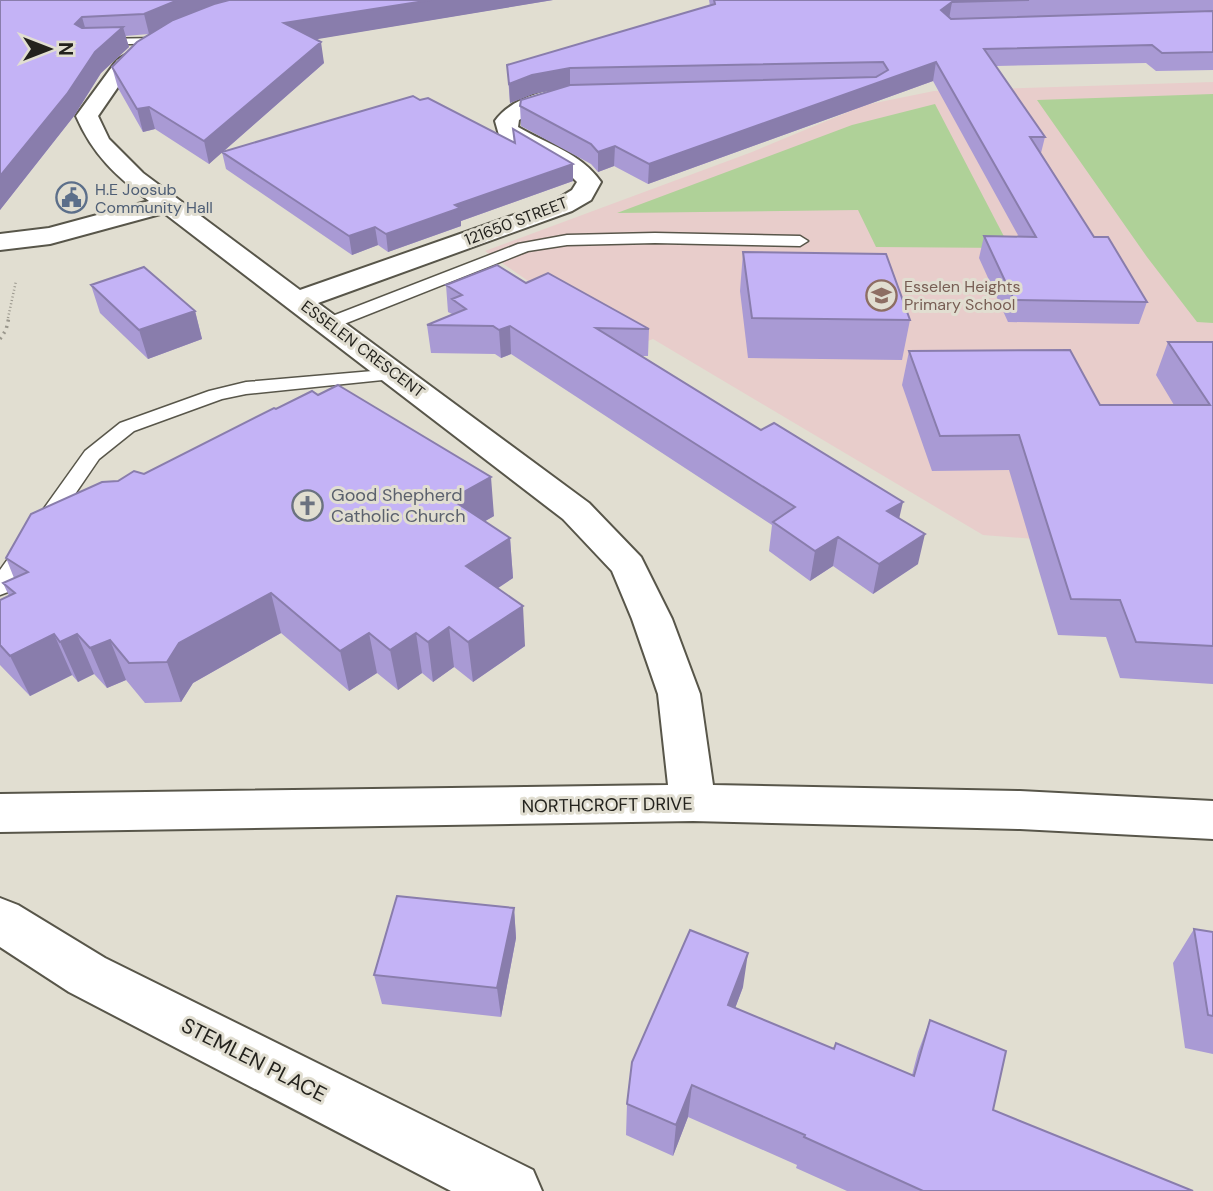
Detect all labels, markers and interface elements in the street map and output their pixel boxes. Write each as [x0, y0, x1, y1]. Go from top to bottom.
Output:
north arrow [14, 14, 84, 84]
text: N [53, 42, 78, 56]
place label: H.E Joosub Community Hall [95, 179, 213, 218]
public building icon: H.E Joosub Community Hall [55, 181, 89, 215]
street label: 121650 STREET [462, 192, 570, 250]
place label: Esselen Heights Primary School [904, 276, 1021, 315]
school or university icon: Esselen Heights Primary School [864, 278, 898, 312]
street label: ESSELEN CRESCENT [297, 296, 429, 402]
place label: Good Shepherd Catholic Church [331, 483, 465, 528]
church icon: Good Shepherd Catholic Church [291, 488, 325, 522]
street label: NORTHCROFT DRIVE [521, 792, 693, 818]
street label: STEMLEN PLACE [177, 1011, 331, 1109]

